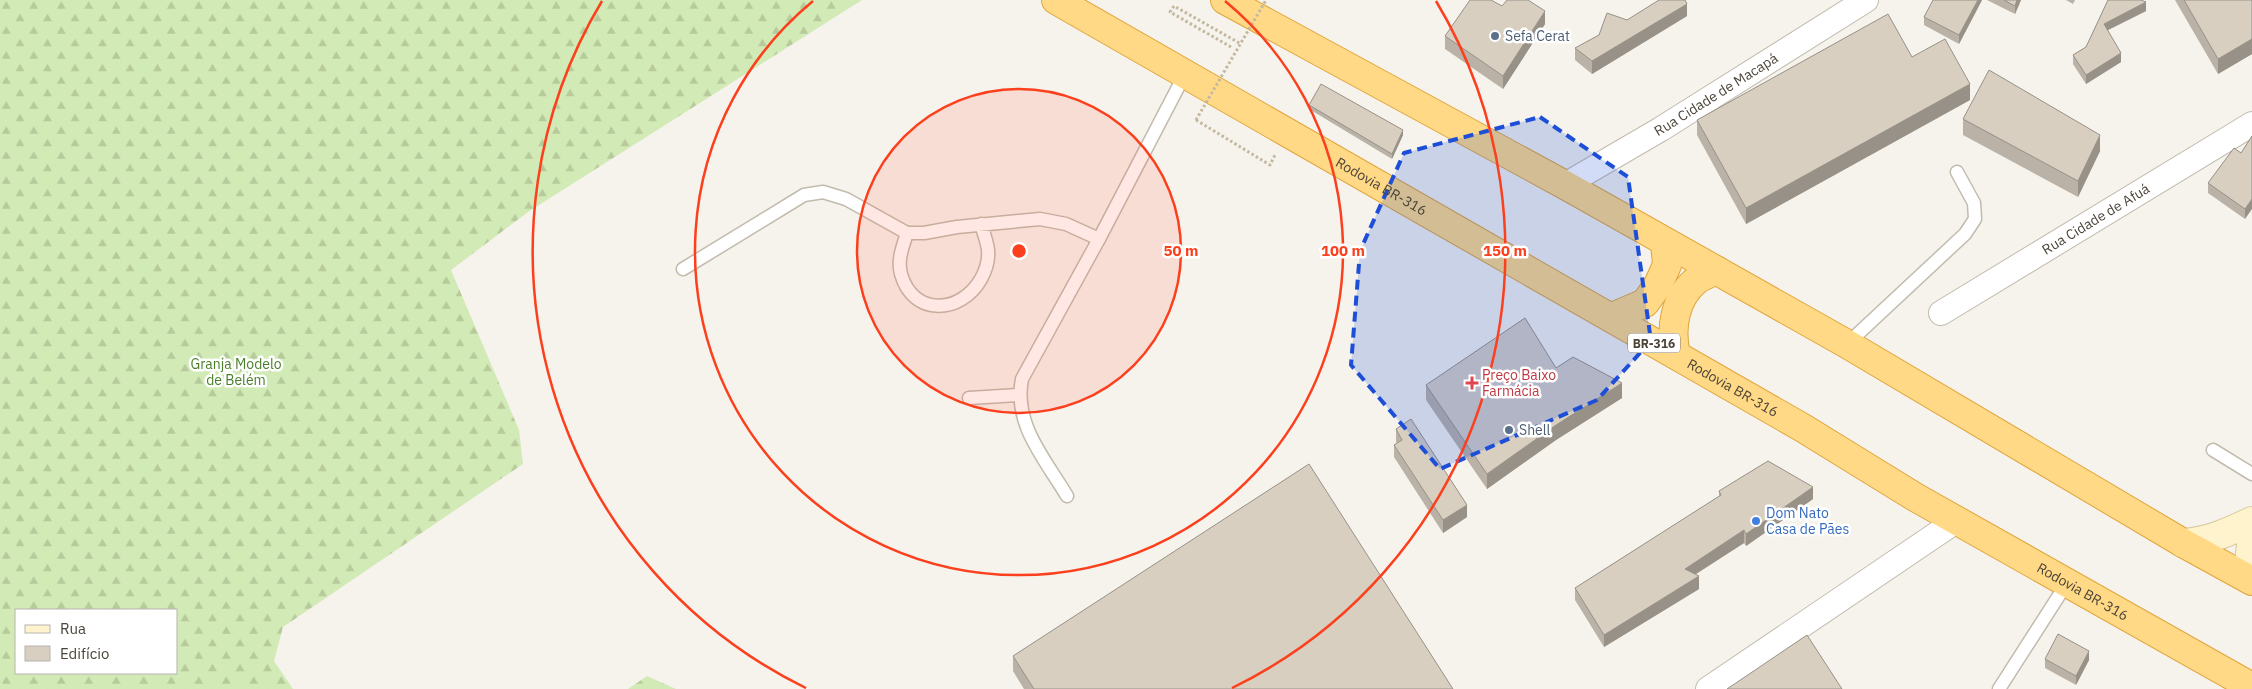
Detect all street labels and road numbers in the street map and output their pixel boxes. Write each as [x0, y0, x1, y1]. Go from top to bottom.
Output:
street label: Rua Cidade de Macapá [1651, 49, 1782, 140]
street label: Rodovia BR-316 [1332, 153, 1430, 220]
street label: Rua Cidade de Afuá [2039, 179, 2153, 259]
road number: BR-316 [1628, 333, 1680, 352]
street label: Rodovia BR-316 [1684, 355, 1782, 421]
street label: Rodovia BR-316 [2034, 559, 2132, 625]

